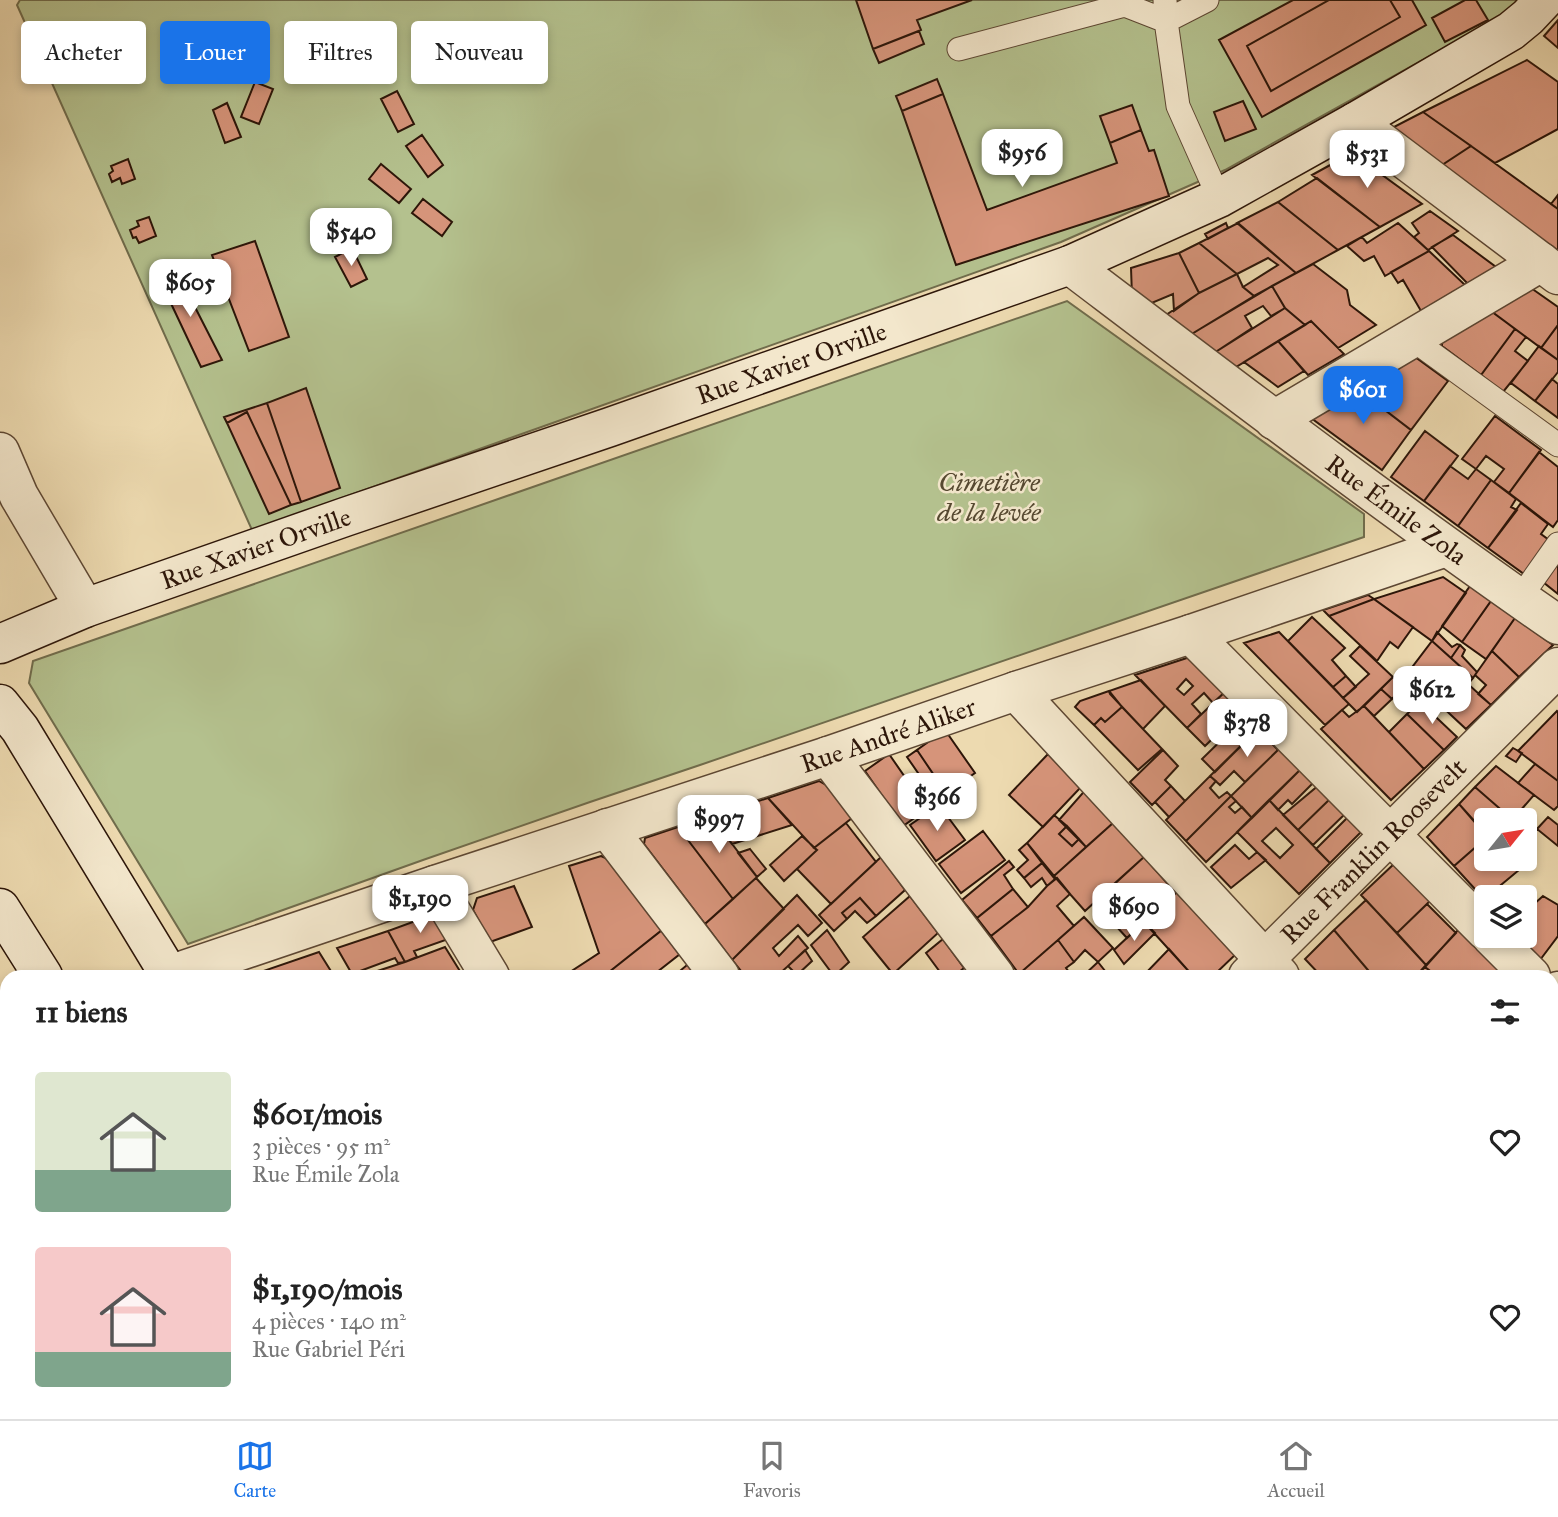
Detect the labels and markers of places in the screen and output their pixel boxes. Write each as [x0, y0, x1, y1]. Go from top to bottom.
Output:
pin: $956 [981, 130, 1063, 189]
pin: $531 [1326, 130, 1408, 190]
pin: $540 [310, 208, 392, 268]
pin: $605 [149, 260, 231, 319]
pin: $601 [1322, 366, 1404, 426]
pin: $612 [1391, 666, 1473, 726]
pin: $378 [1206, 700, 1288, 759]
pin: $366 [896, 774, 978, 833]
pin: $997 [678, 796, 760, 855]
pin: $1,190 [363, 876, 477, 935]
pin: $690 [1093, 884, 1175, 943]

